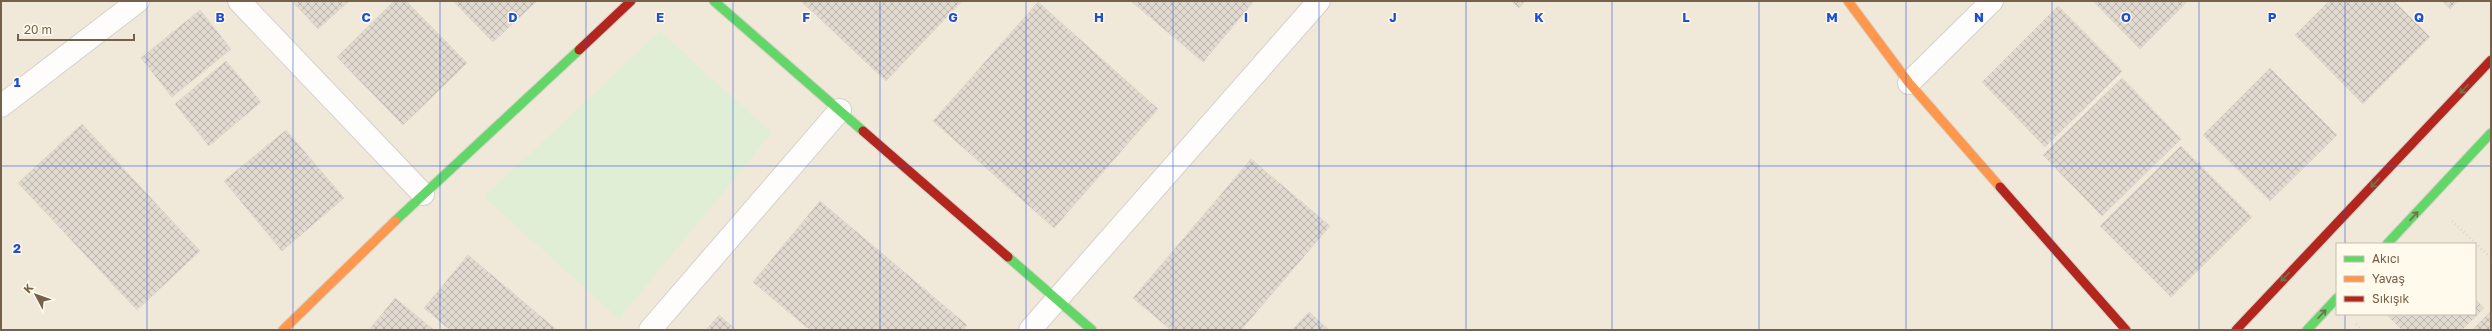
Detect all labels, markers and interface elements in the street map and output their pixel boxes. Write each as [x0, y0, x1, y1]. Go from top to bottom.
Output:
text: B [215, 9, 225, 25]
text: C [361, 9, 371, 25]
text: D [508, 9, 518, 25]
text: E [656, 9, 664, 25]
text: F [802, 9, 810, 25]
text: G [948, 9, 958, 25]
text: H [1094, 9, 1104, 25]
text: I [1244, 9, 1248, 25]
text: J [1389, 9, 1397, 25]
text: K [1534, 9, 1544, 25]
text: L [1682, 9, 1690, 25]
text: M [1826, 9, 1838, 25]
text: N [1974, 9, 1984, 25]
text: O [2121, 9, 2131, 25]
text: P [2268, 9, 2277, 25]
text: Q [2414, 9, 2424, 25]
scale bar [18, 16, 134, 42]
text: 20 m [24, 22, 52, 37]
text: 1 [14, 74, 21, 90]
one-way arrow [2459, 84, 2469, 94]
one-way arrow [2370, 178, 2380, 188]
one-way arrow [2409, 211, 2418, 221]
text: 2 [13, 240, 21, 256]
legend [2336, 243, 2476, 315]
text: Akıcı [2372, 251, 2400, 266]
text: Yavaş [2372, 271, 2405, 286]
one-way arrow [2281, 272, 2290, 282]
north arrow [16, 275, 56, 315]
text: K [21, 281, 36, 295]
text: Sıkışık [2372, 291, 2409, 306]
one-way arrow [2317, 309, 2327, 319]

